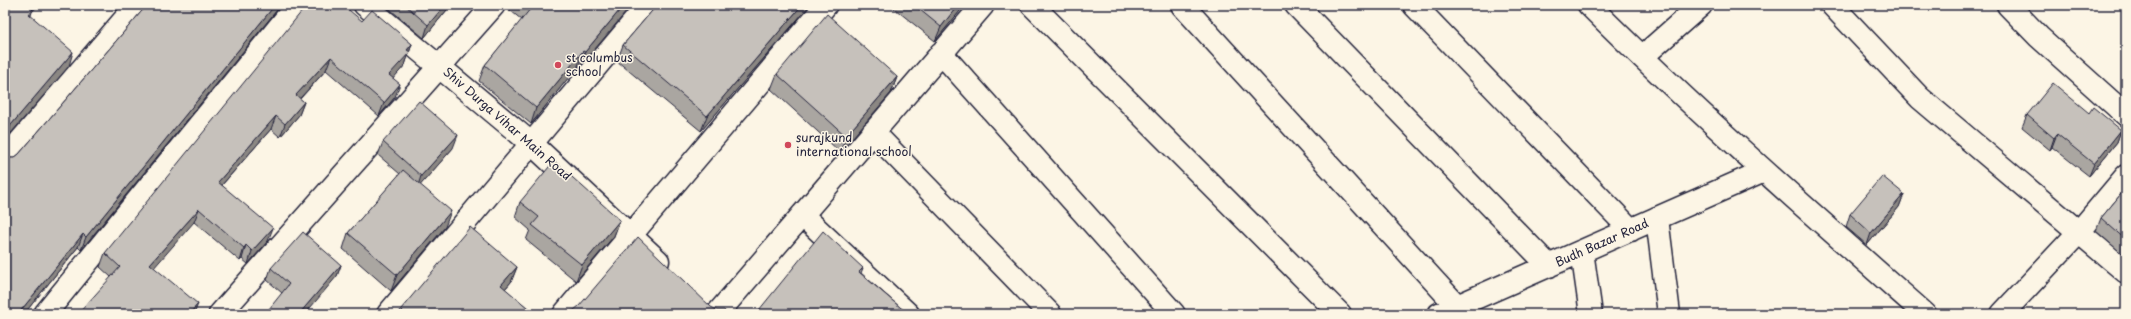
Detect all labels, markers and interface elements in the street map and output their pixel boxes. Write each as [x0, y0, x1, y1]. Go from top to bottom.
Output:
place label: st columbus school [566, 48, 633, 80]
marker: st columbus school [553, 60, 563, 70]
street label: Shiv Durga Vihar Main Road [440, 62, 576, 184]
place label: surajkund international school [796, 128, 912, 160]
marker: surajkund international school [783, 140, 793, 150]
street label: Budh Bazar Road [1552, 213, 1651, 271]

